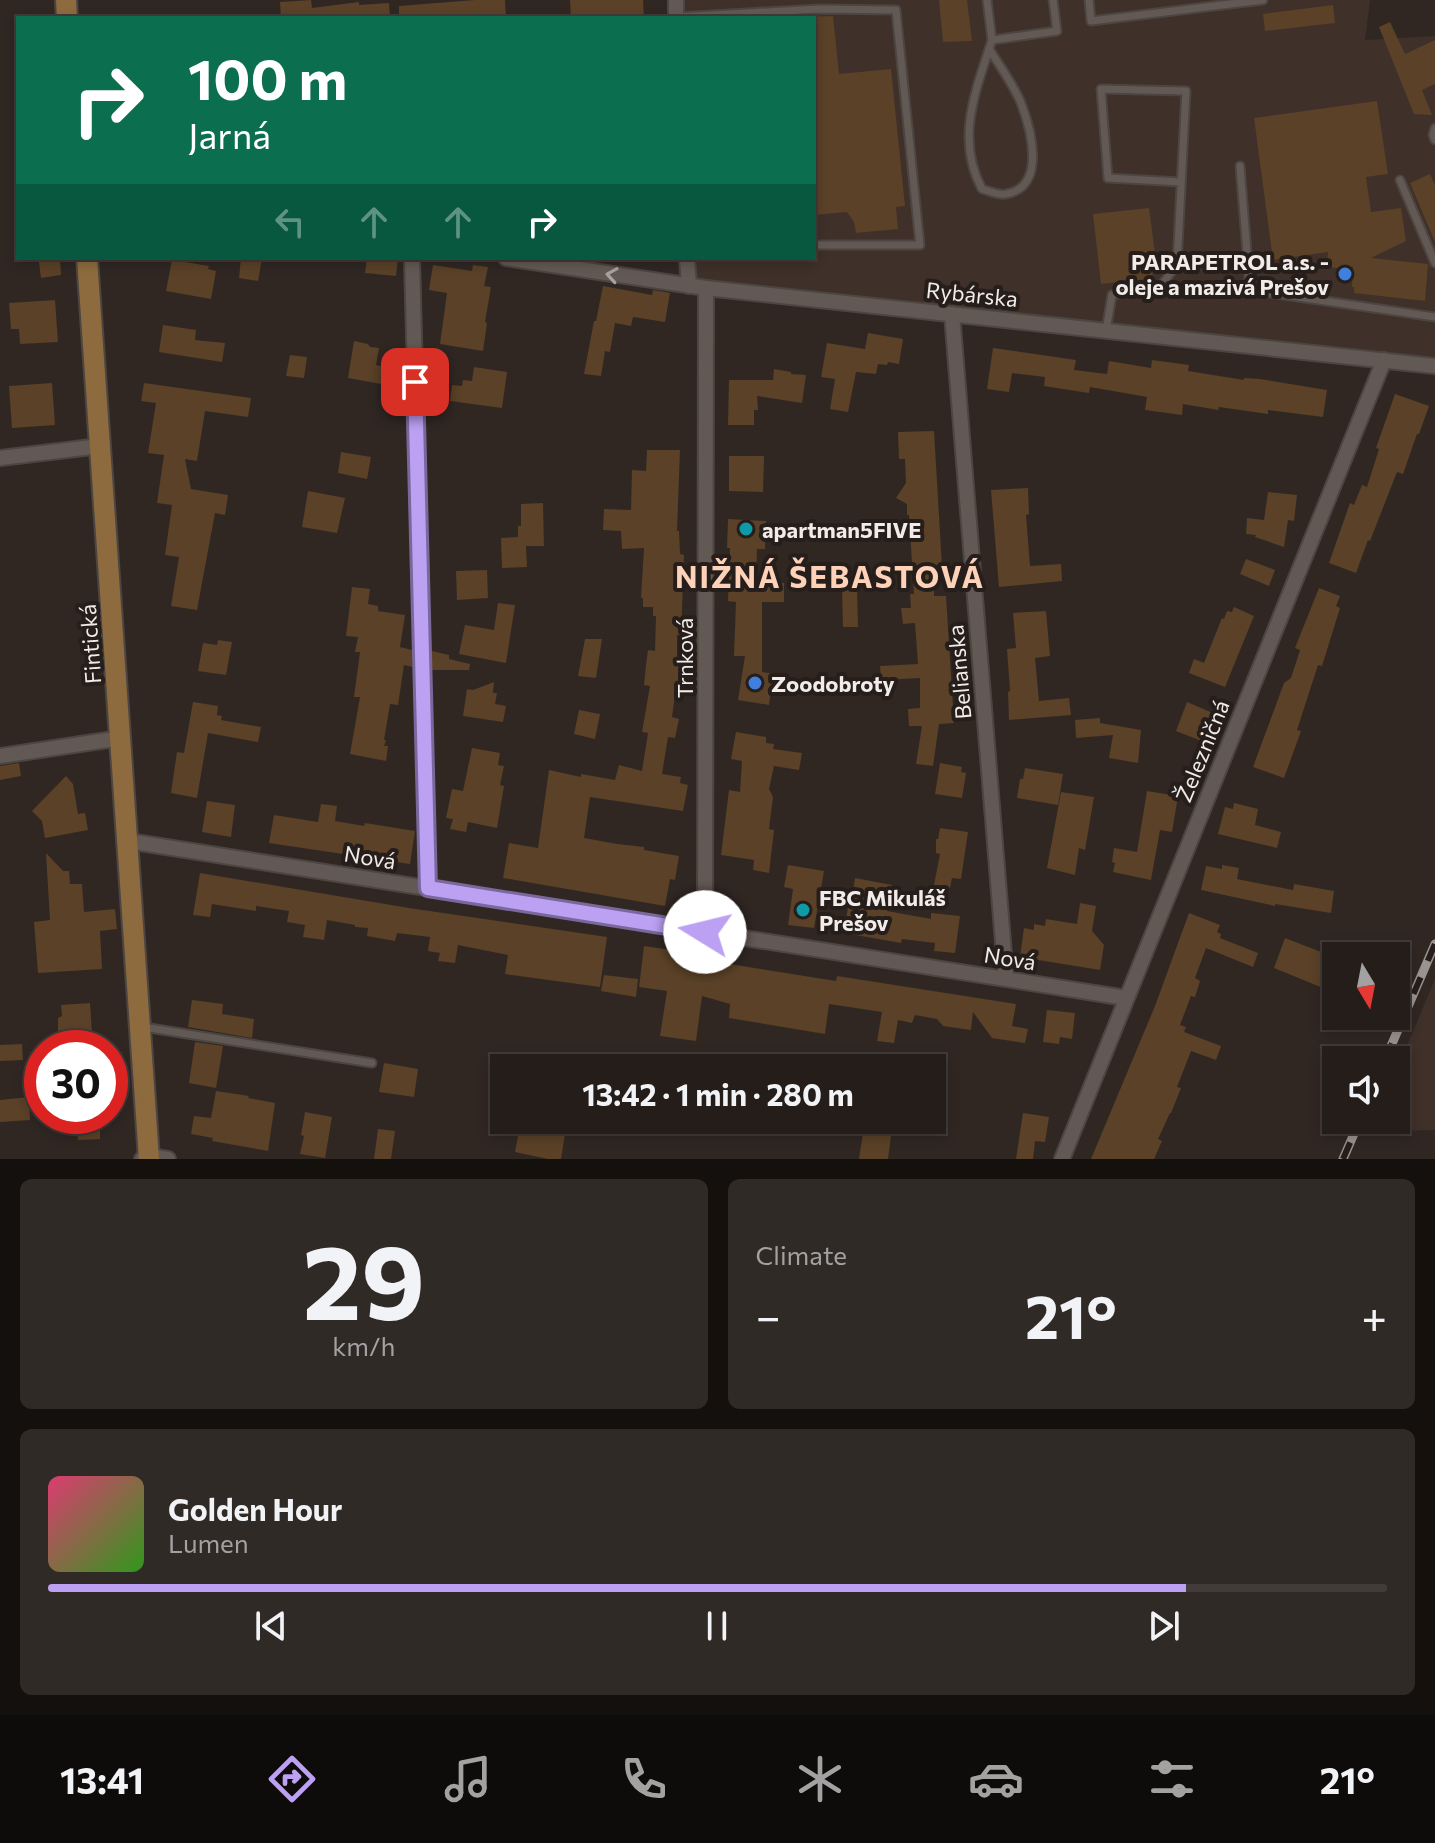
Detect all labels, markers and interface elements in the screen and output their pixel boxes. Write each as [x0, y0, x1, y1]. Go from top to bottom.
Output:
text: 100 m [188, 43, 347, 112]
icon: right [56, 48, 160, 152]
text: Jarná [188, 112, 271, 156]
icon: left [268, 200, 312, 244]
icon: ahead [352, 200, 396, 244]
icon: ahead [436, 200, 480, 244]
icon: right [520, 200, 564, 244]
place label: PARAPETROL a.s. - oleje a mazivá Prešov [1115, 248, 1329, 300]
marker: PARAPETROL a.s. - oleje a mazivá Prešov [1336, 265, 1354, 283]
one-way arrow [605, 267, 618, 284]
street label: Rybárska [925, 276, 1019, 312]
pin [381, 348, 449, 416]
icon: arrive [393, 360, 437, 404]
place label: apartman5FIVE [762, 516, 921, 543]
marker: apartman5FIVE [737, 520, 755, 538]
district label: NIŽNÁ ŠEBASTOVÁ [675, 557, 985, 594]
street label: Fintická [74, 603, 106, 685]
street label: Trnková [671, 618, 698, 698]
street label: Belianska [941, 624, 977, 720]
place label: Zoodobroty [771, 670, 895, 697]
marker: Zoodobroty [746, 674, 764, 692]
street label: Železničná [1169, 696, 1235, 806]
street label: Nová [342, 840, 398, 874]
place label: FBC Mikuláš Prešov [819, 884, 946, 936]
position arrow [663, 890, 747, 974]
marker: FBC Mikuláš Prešov [794, 901, 812, 919]
street label: Nová [982, 941, 1038, 975]
north arrow [1322, 942, 1410, 1030]
map controls [1322, 942, 1410, 1134]
speed limit sign: 30 [24, 1030, 128, 1134]
button: sound [1322, 1046, 1410, 1134]
text: 13:42 · 1 min · 280 m [582, 1075, 854, 1112]
text: 29 [302, 1214, 425, 1341]
text: Climate [756, 1239, 847, 1270]
text: 21° [1025, 1278, 1117, 1351]
text: − [756, 1288, 781, 1342]
text: + [1361, 1288, 1387, 1342]
text: km/h [332, 1330, 395, 1361]
text: Golden Hour [168, 1490, 342, 1527]
text: Lumen [168, 1527, 249, 1558]
icon: previous [249, 1604, 293, 1648]
icon: pause [695, 1604, 739, 1648]
icon: next [1142, 1604, 1186, 1648]
icon: directions [264, 1751, 320, 1807]
icon: music [440, 1751, 496, 1807]
icon: phone [616, 1751, 672, 1807]
icon: climate [792, 1751, 848, 1807]
icon: car [968, 1751, 1024, 1807]
icon: filters [1144, 1751, 1200, 1807]
text: 13:41 [60, 1757, 144, 1801]
text: 21° [1320, 1757, 1375, 1801]

